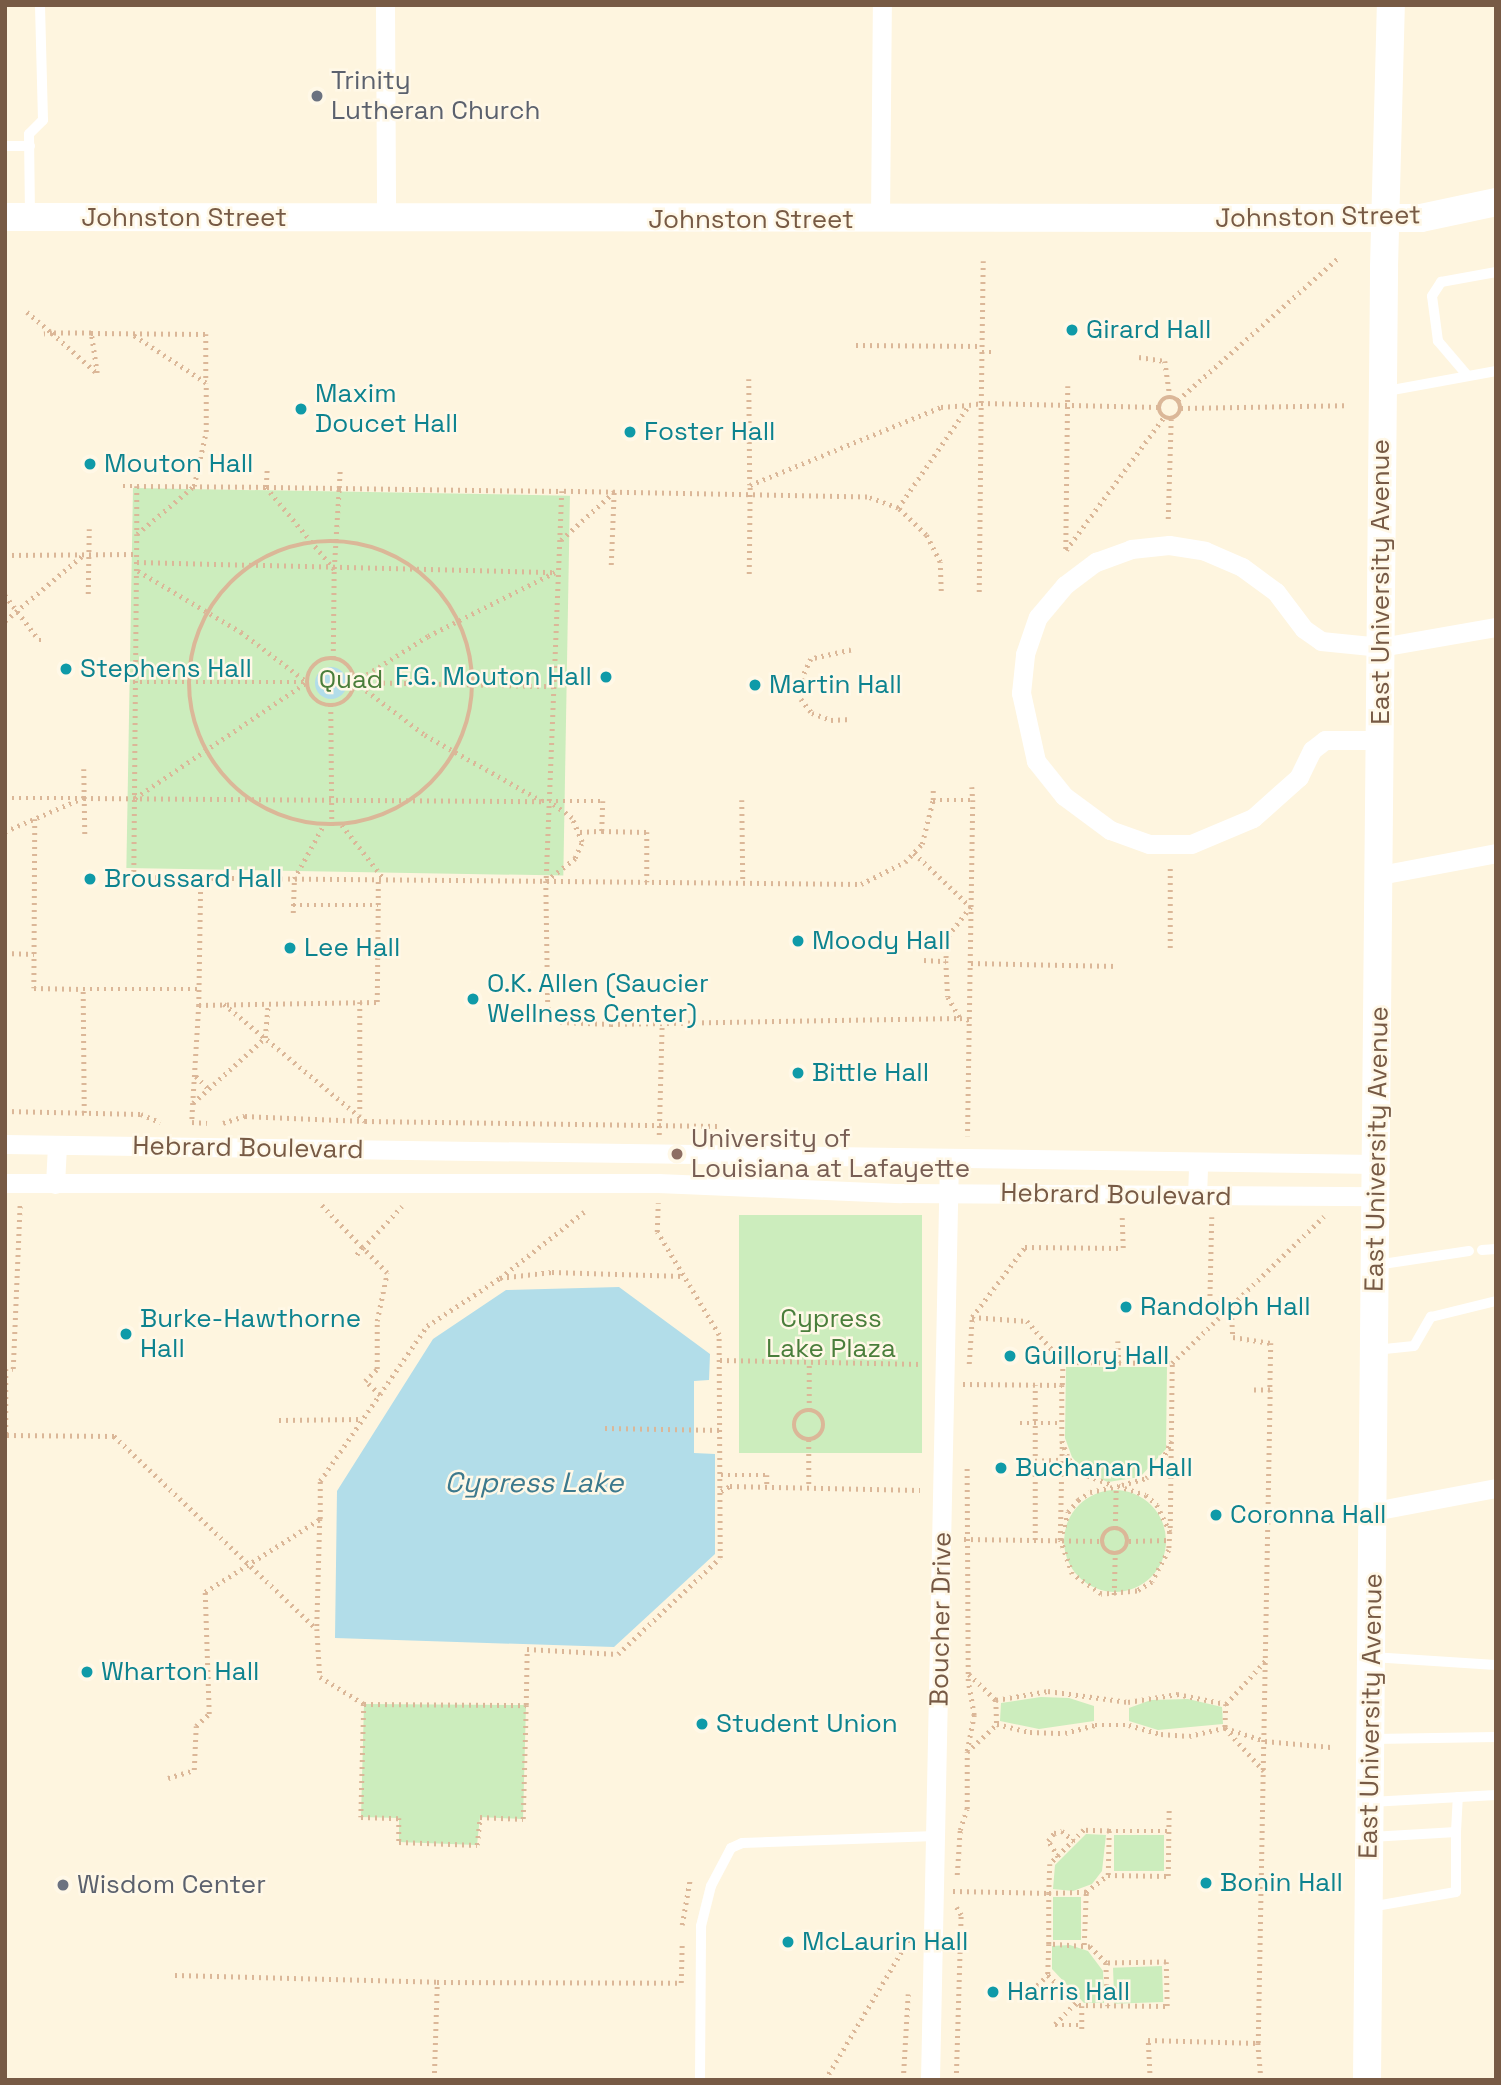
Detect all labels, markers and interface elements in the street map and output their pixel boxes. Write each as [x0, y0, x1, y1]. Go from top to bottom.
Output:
place label: Trinity Lutheran Church [331, 65, 540, 126]
marker: Trinity Lutheran Church [309, 88, 325, 104]
street label: Johnston Street [1215, 200, 1421, 234]
street label: Johnston Street [81, 202, 287, 234]
street label: Johnston Street [648, 204, 854, 236]
place label: Girard Hall [1086, 314, 1211, 346]
marker: Girard Hall [1064, 322, 1080, 338]
place label: Maxim Doucet Hall [315, 378, 458, 440]
marker: Maxim Doucet Hall [293, 401, 309, 417]
place label: Foster Hall [644, 416, 775, 448]
marker: Foster Hall [622, 424, 638, 440]
street label: East University Avenue [1365, 439, 1397, 725]
place label: Mouton Hall [104, 448, 253, 480]
marker: Mouton Hall [82, 456, 98, 472]
place label: Stephens Hall [80, 653, 252, 685]
marker: Stephens Hall [58, 661, 74, 677]
place label: F.G. Mouton Hall [394, 661, 592, 693]
park label: Quad [319, 664, 383, 696]
marker: F.G. Mouton Hall [598, 669, 614, 685]
place label: Martin Hall [769, 669, 902, 701]
marker: Martin Hall [747, 677, 763, 693]
place label: Broussard Hall [104, 863, 282, 895]
marker: Broussard Hall [82, 871, 98, 887]
place label: Moody Hall [812, 925, 951, 957]
place label: Lee Hall [304, 932, 400, 964]
marker: Moody Hall [790, 933, 806, 949]
marker: Lee Hall [282, 940, 298, 956]
place label: O.K. Allen (Saucier Wellness Center) [487, 968, 710, 1030]
marker: O.K. Allen (Saucier Wellness Center) [465, 991, 481, 1007]
street label: East University Avenue [1359, 1006, 1395, 1292]
place label: Bittle Hall [812, 1057, 929, 1089]
marker: Bittle Hall [790, 1065, 806, 1081]
place label: University of Louisiana at Lafayette [691, 1123, 970, 1184]
street label: Hebrard Boulevard [132, 1130, 364, 1166]
marker: University of Louisiana at Lafayette [669, 1146, 685, 1162]
street label: Hebrard Boulevard [1000, 1177, 1232, 1213]
place label: Randolph Hall [1140, 1291, 1311, 1323]
marker: Randolph Hall [1118, 1299, 1134, 1315]
place label: Burke-Hawthorne Hall [140, 1303, 361, 1364]
park label: Cypress Lake Plaza [766, 1303, 896, 1364]
marker: Burke-Hawthorne Hall [118, 1326, 134, 1342]
place label: Guillory Hall [1024, 1340, 1169, 1372]
marker: Guillory Hall [1002, 1348, 1018, 1364]
place label: Buchanan Hall [1015, 1452, 1193, 1484]
marker: Buchanan Hall [993, 1460, 1009, 1476]
water label: Cypress Lake [445, 1465, 623, 1499]
place label: Coronna Hall [1230, 1499, 1386, 1531]
marker: Coronna Hall [1208, 1507, 1224, 1523]
street label: Boucher Drive [924, 1531, 958, 1707]
street label: East University Avenue [1353, 1573, 1389, 1859]
place label: Wharton Hall [101, 1656, 259, 1688]
marker: Wharton Hall [79, 1664, 95, 1680]
place label: Student Union [716, 1708, 898, 1740]
marker: Student Union [694, 1716, 710, 1732]
place label: Bonin Hall [1220, 1867, 1343, 1899]
place label: Wisdom Center [77, 1869, 266, 1901]
marker: Bonin Hall [1198, 1875, 1214, 1891]
marker: Wisdom Center [55, 1877, 71, 1893]
place label: McLaurin Hall [802, 1926, 968, 1958]
marker: McLaurin Hall [780, 1934, 796, 1950]
place label: Harris Hall [1007, 1976, 1130, 2008]
marker: Harris Hall [985, 1984, 1001, 2000]

